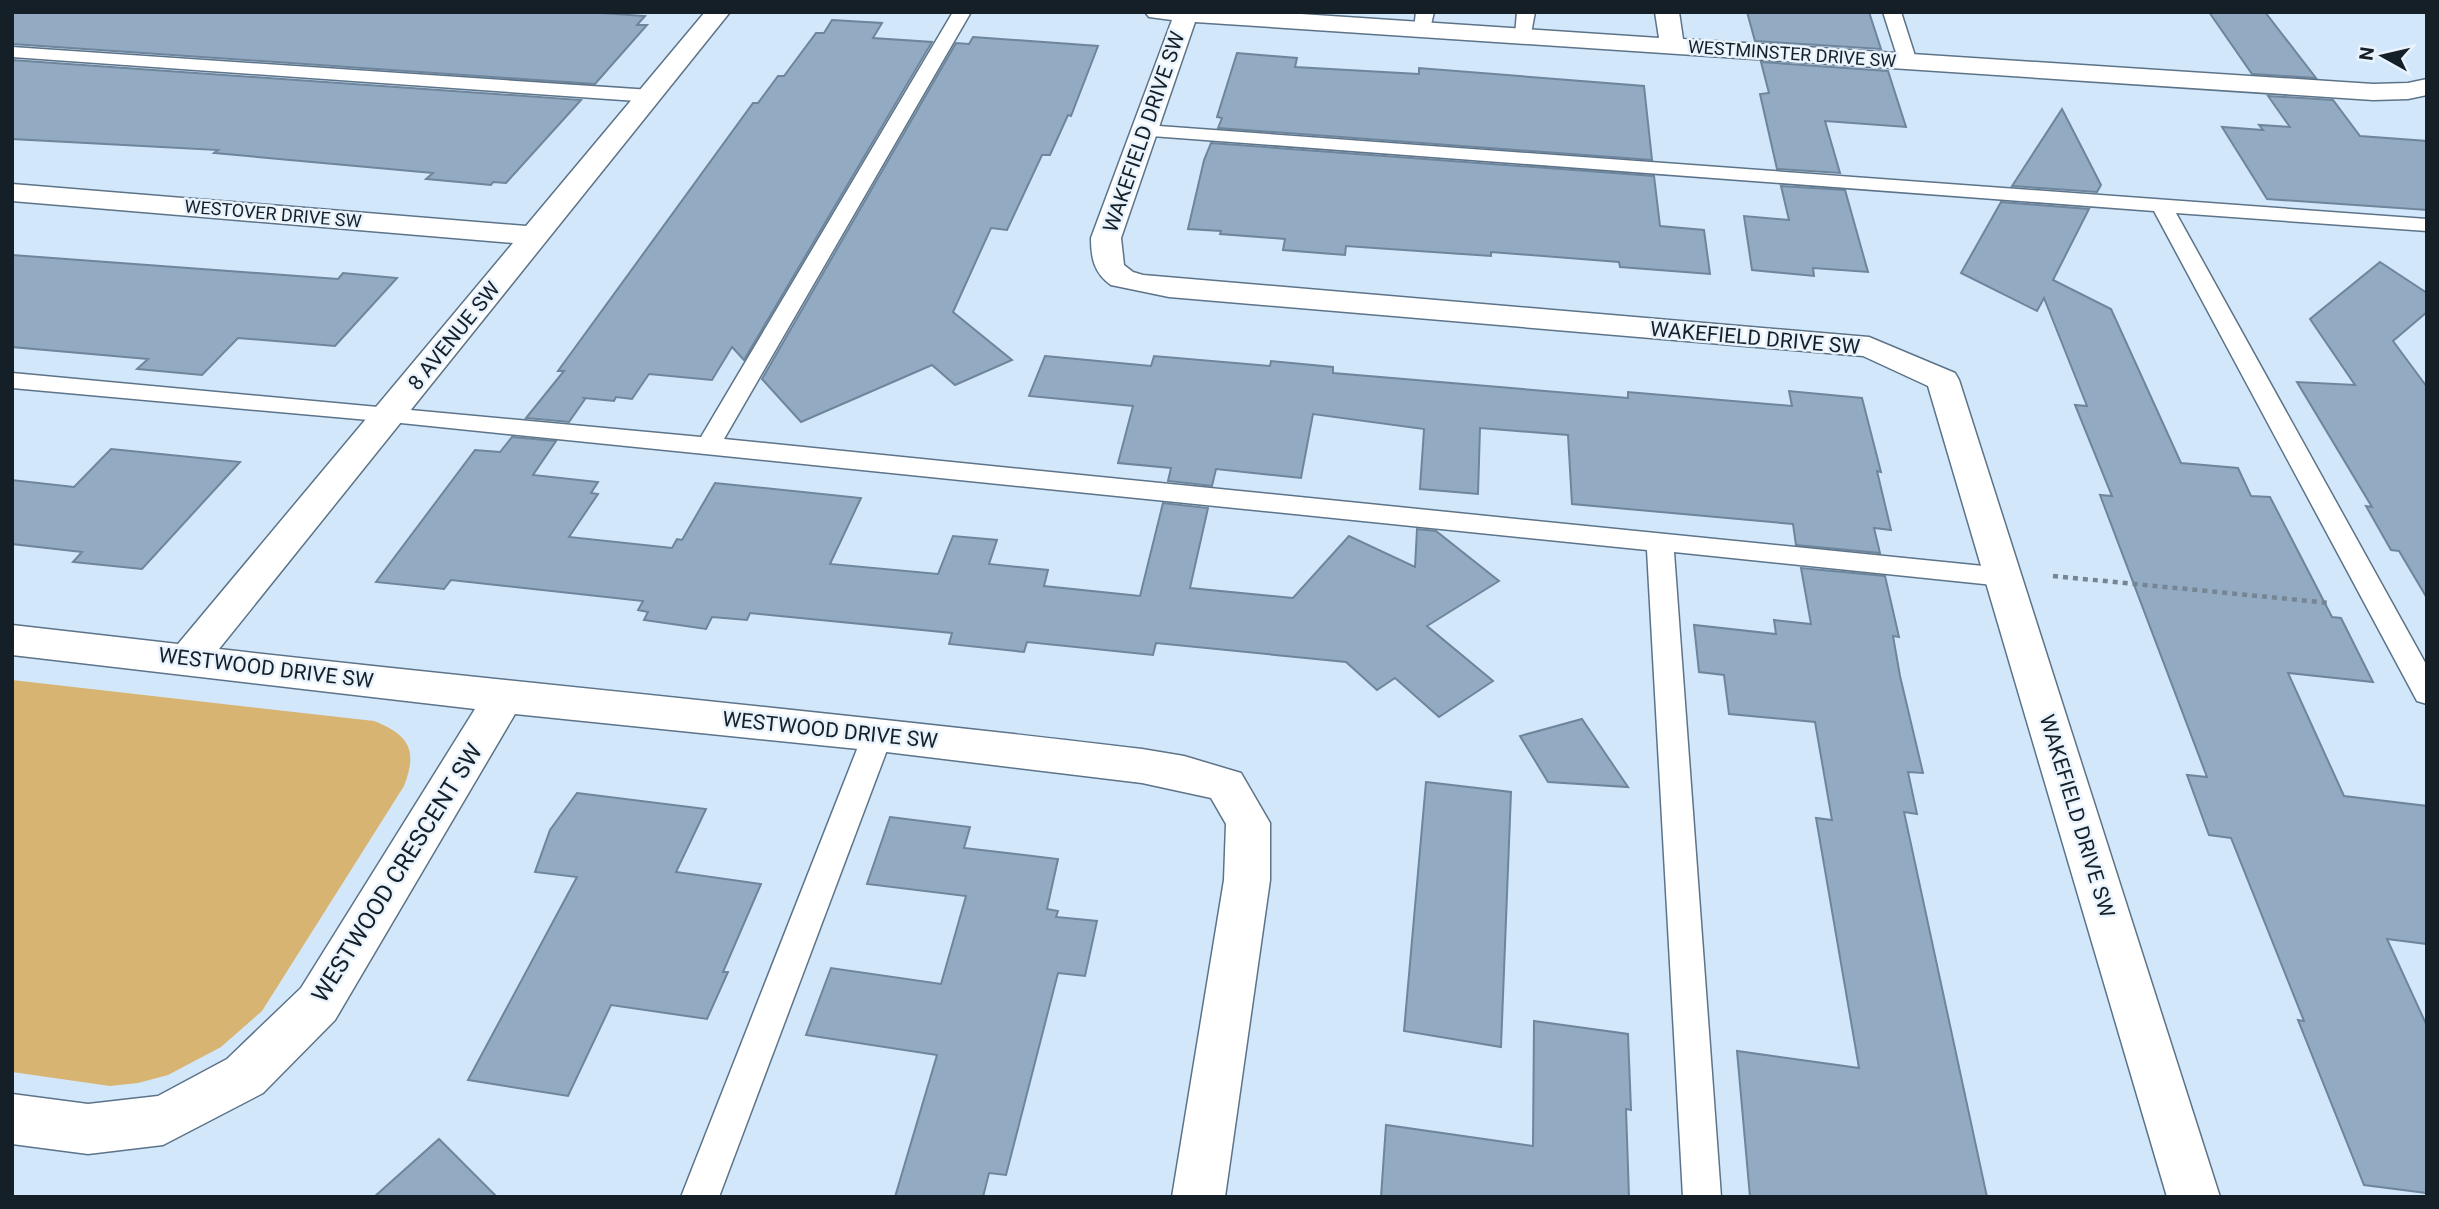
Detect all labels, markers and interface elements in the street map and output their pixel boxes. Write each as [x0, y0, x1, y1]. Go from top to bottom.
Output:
north arrow [2348, 21, 2418, 91]
street label: WAKEFIELD DRIVE SW [1098, 28, 1190, 235]
street label: WESTMINSTER DRIVE SW [1687, 36, 1897, 71]
text: N [2354, 45, 2379, 62]
street label: WESTOVER DRIVE SW [184, 195, 362, 232]
street label: 8 AVENUE SW [403, 277, 505, 395]
street label: WAKEFIELD DRIVE SW [1649, 317, 1861, 359]
street label: WESTWOOD DRIVE SW [157, 643, 375, 693]
street label: WESTWOOD DRIVE SW [721, 707, 939, 753]
street label: WAKEFIELD DRIVE SW [2035, 712, 2119, 921]
street label: WESTWOOD CRESCENT SW [306, 739, 488, 1007]

